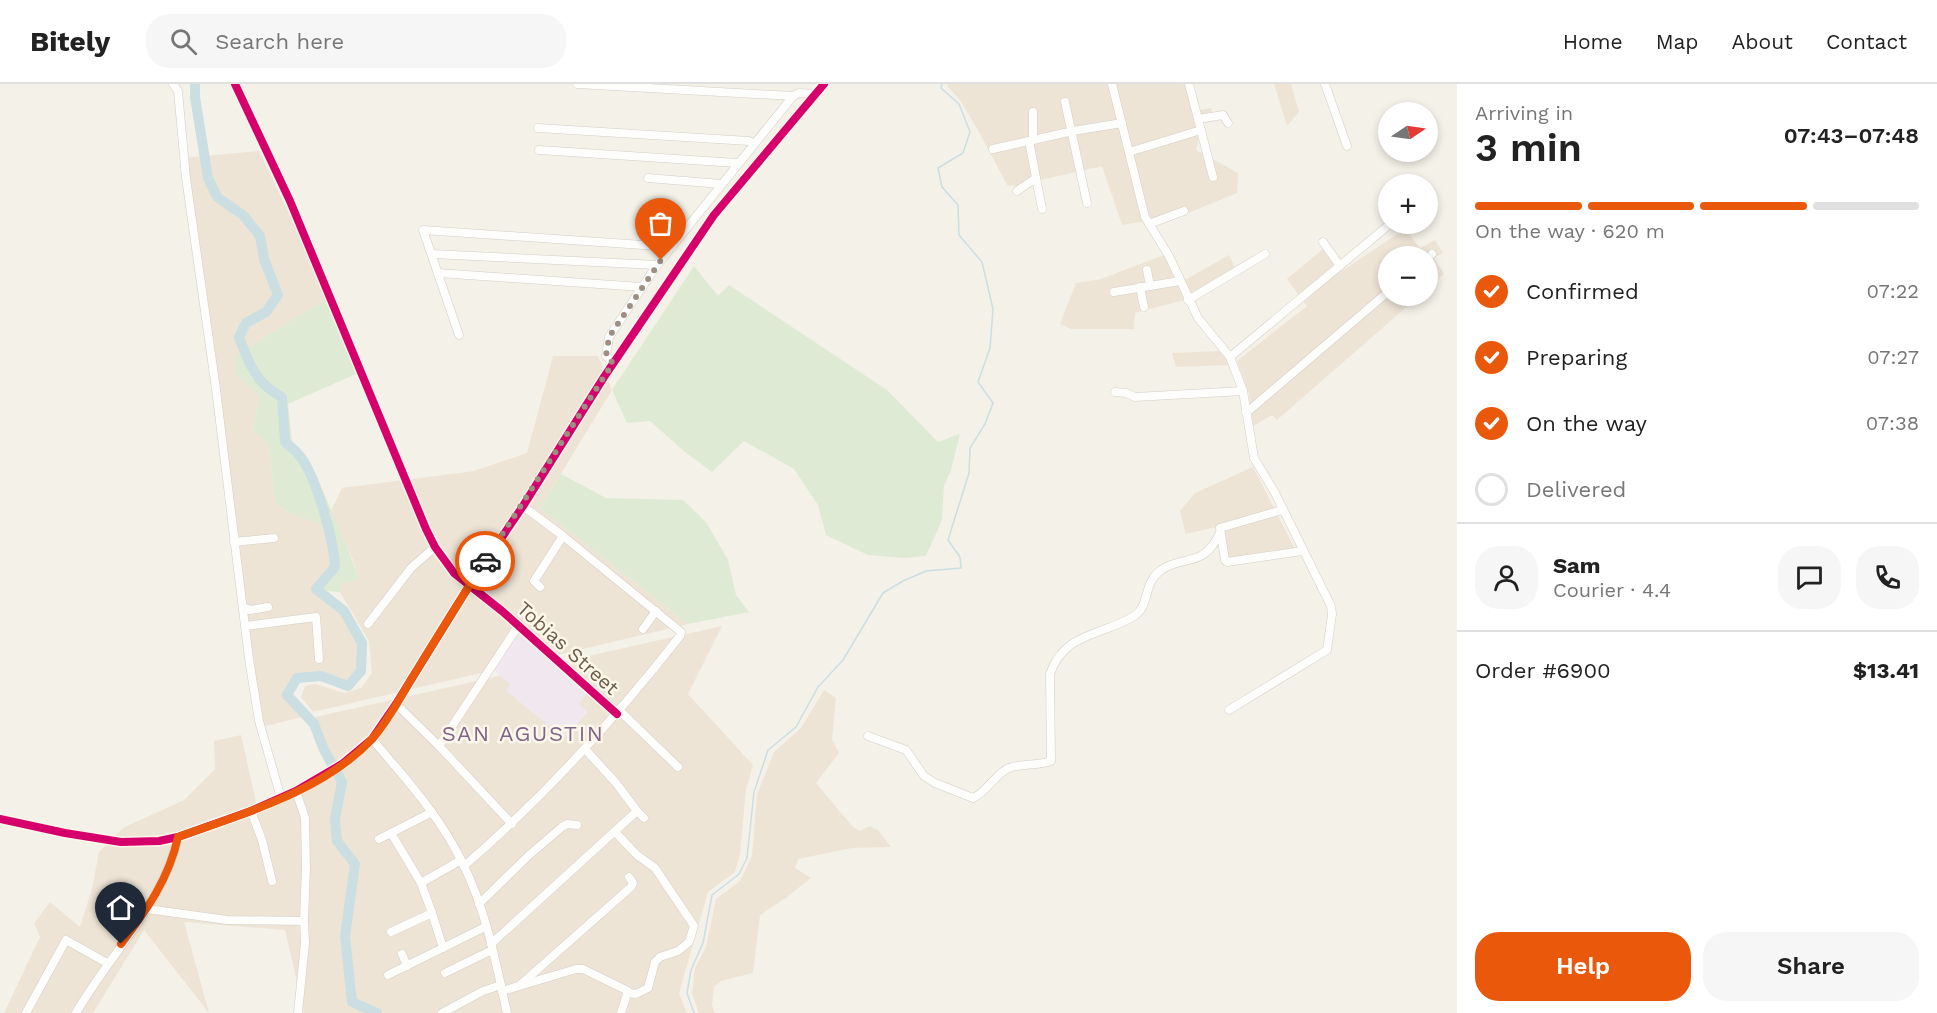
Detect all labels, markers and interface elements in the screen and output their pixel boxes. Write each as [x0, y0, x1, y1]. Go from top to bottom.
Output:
search box [146, 14, 566, 68]
text: Bitely [30, 25, 110, 58]
icon: search [167, 25, 200, 58]
text: Search here [215, 29, 344, 54]
text: Home [1563, 29, 1623, 54]
text: Map [1656, 29, 1699, 54]
text: About [1732, 29, 1793, 54]
text: Contact [1826, 29, 1907, 54]
text: Arriving in [1475, 101, 1573, 125]
north arrow [1378, 102, 1438, 162]
map controls [1378, 102, 1438, 306]
text: 07:43–07:48 [1784, 123, 1919, 148]
text: 3 min [1475, 125, 1582, 170]
button: + [1378, 174, 1438, 234]
pin [635, 198, 686, 260]
icon: bag [644, 207, 677, 240]
text: On the way · 620 m [1475, 219, 1665, 243]
button: − [1378, 246, 1438, 306]
icon: check [1475, 275, 1508, 308]
text: Confirmed [1526, 279, 1639, 304]
text: 07:22 [1867, 279, 1919, 303]
icon: check [1475, 341, 1508, 374]
text: Preparing [1526, 345, 1627, 370]
text: 07:27 [1867, 345, 1919, 369]
icon: check [1475, 407, 1508, 440]
text: On the way [1526, 411, 1647, 436]
text: 07:38 [1866, 411, 1919, 435]
text: Delivered [1526, 477, 1626, 502]
courier [455, 531, 515, 591]
icon: car [469, 545, 502, 578]
button: person [1475, 546, 1538, 609]
button: chat [1778, 546, 1841, 609]
button: phone [1856, 546, 1919, 609]
text: Sam [1553, 553, 1601, 578]
text: Courier · 4.4 [1553, 578, 1671, 602]
street label: Tobias Street [512, 596, 624, 700]
text: Order #6900 [1475, 658, 1611, 683]
text: $13.41 [1853, 658, 1919, 683]
district label: SAN AGUSTIN [442, 721, 604, 746]
pin [95, 882, 146, 944]
icon: home [104, 891, 137, 924]
button: Help [1475, 932, 1691, 1001]
button: Share [1703, 932, 1919, 1001]

